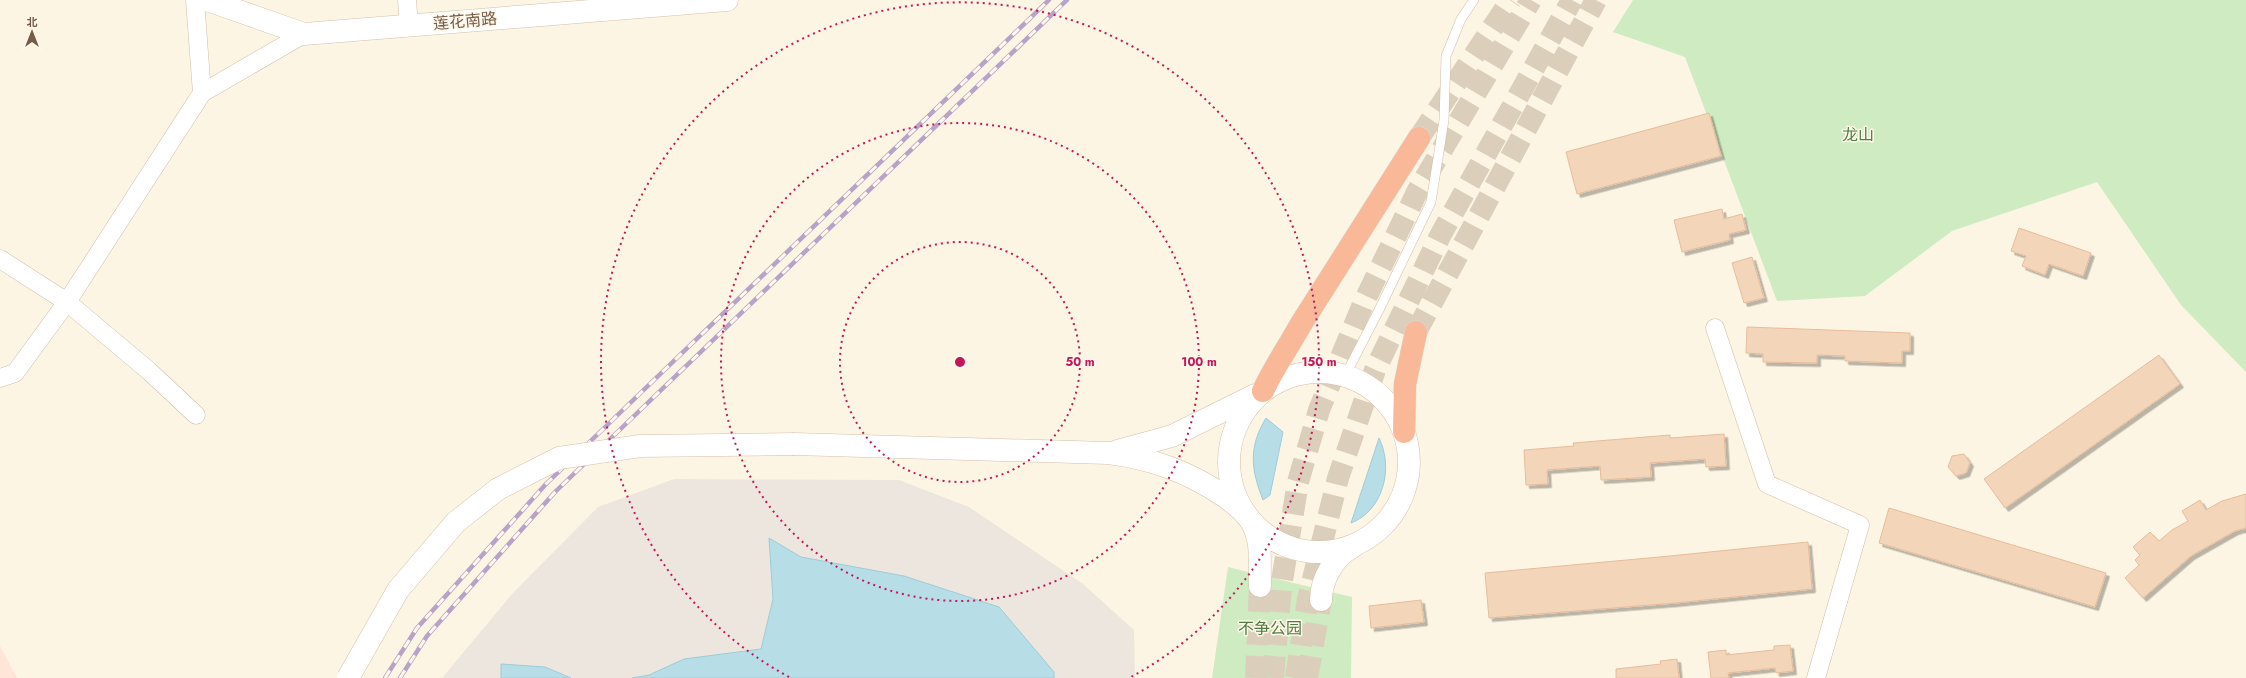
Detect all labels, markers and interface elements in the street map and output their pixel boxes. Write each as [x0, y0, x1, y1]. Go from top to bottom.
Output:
street label: 莲花南路 [432, 7, 498, 35]
north arrow [12, 12, 52, 52]
text: 北 [27, 14, 38, 30]
park label: 龙山 [1842, 123, 1874, 146]
text: 50 m [1065, 353, 1095, 371]
text: 100 m [1181, 353, 1217, 371]
text: 150 m [1301, 353, 1337, 371]
centre of rings [953, 355, 967, 369]
park label: 不争公园 [1238, 617, 1302, 640]

